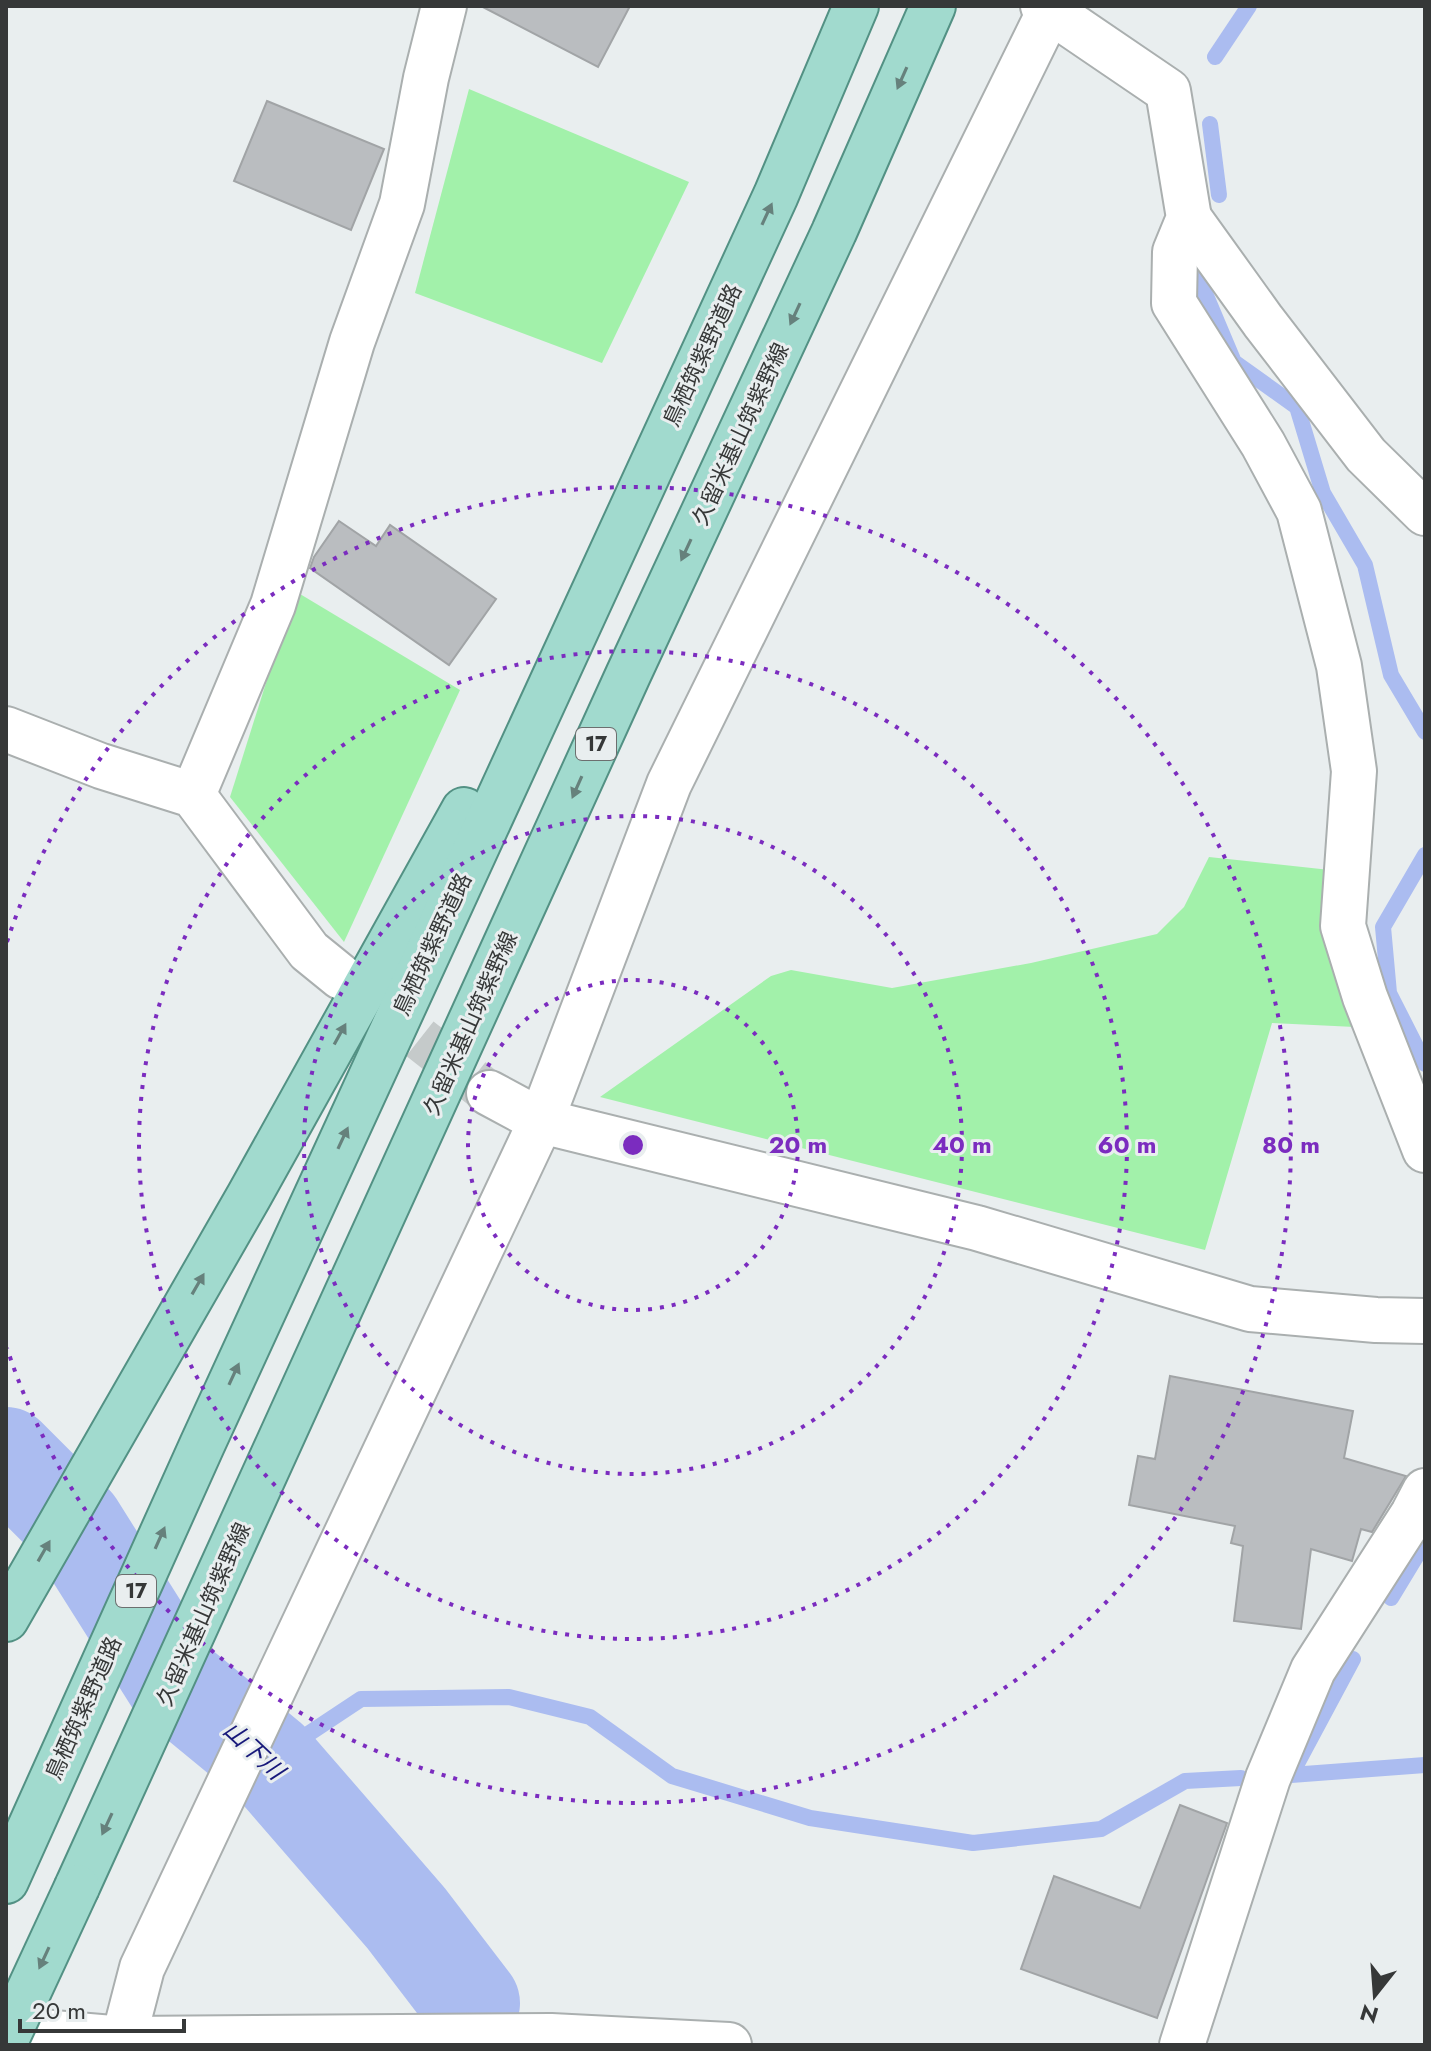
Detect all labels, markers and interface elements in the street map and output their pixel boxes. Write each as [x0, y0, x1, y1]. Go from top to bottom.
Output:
one-way arrow [896, 66, 909, 89]
one-way arrow [760, 203, 774, 226]
street label: 鳥栖筑紫野道路 [655, 278, 749, 432]
one-way arrow [788, 303, 802, 326]
street label: 久留米基山筑紫野線 [684, 338, 796, 530]
one-way arrow [679, 539, 693, 562]
road number: 17 [576, 728, 616, 760]
one-way arrow [570, 775, 584, 798]
street label: 鳥栖筑紫野道路 [385, 867, 479, 1021]
street label: 久留米基山筑紫野線 [415, 926, 525, 1120]
one-way arrow [333, 1023, 347, 1045]
one-way arrow [336, 1126, 350, 1149]
text: 20 m [769, 1127, 827, 1162]
text: 40 m [932, 1127, 992, 1162]
text: 60 m [1098, 1127, 1156, 1162]
text: 80 m [1262, 1127, 1320, 1162]
centre of rings [619, 1131, 647, 1159]
one-way arrow [191, 1273, 205, 1295]
one-way arrow [228, 1362, 241, 1386]
street label: 久留米基山筑紫野線 [148, 1517, 258, 1711]
one-way arrow [153, 1526, 167, 1550]
one-way arrow [37, 1540, 51, 1562]
road number: 17 [116, 1575, 156, 1607]
street label: 鳥栖筑紫野道路 [37, 1631, 129, 1785]
water label: 山下川 [216, 1713, 294, 1789]
one-way arrow [100, 1812, 114, 1836]
one-way arrow [37, 1947, 51, 1970]
north arrow [1335, 1955, 1415, 2035]
scale bar [20, 1983, 184, 2033]
text: 20 m [32, 1993, 86, 2028]
text: N [1356, 1996, 1382, 2032]

